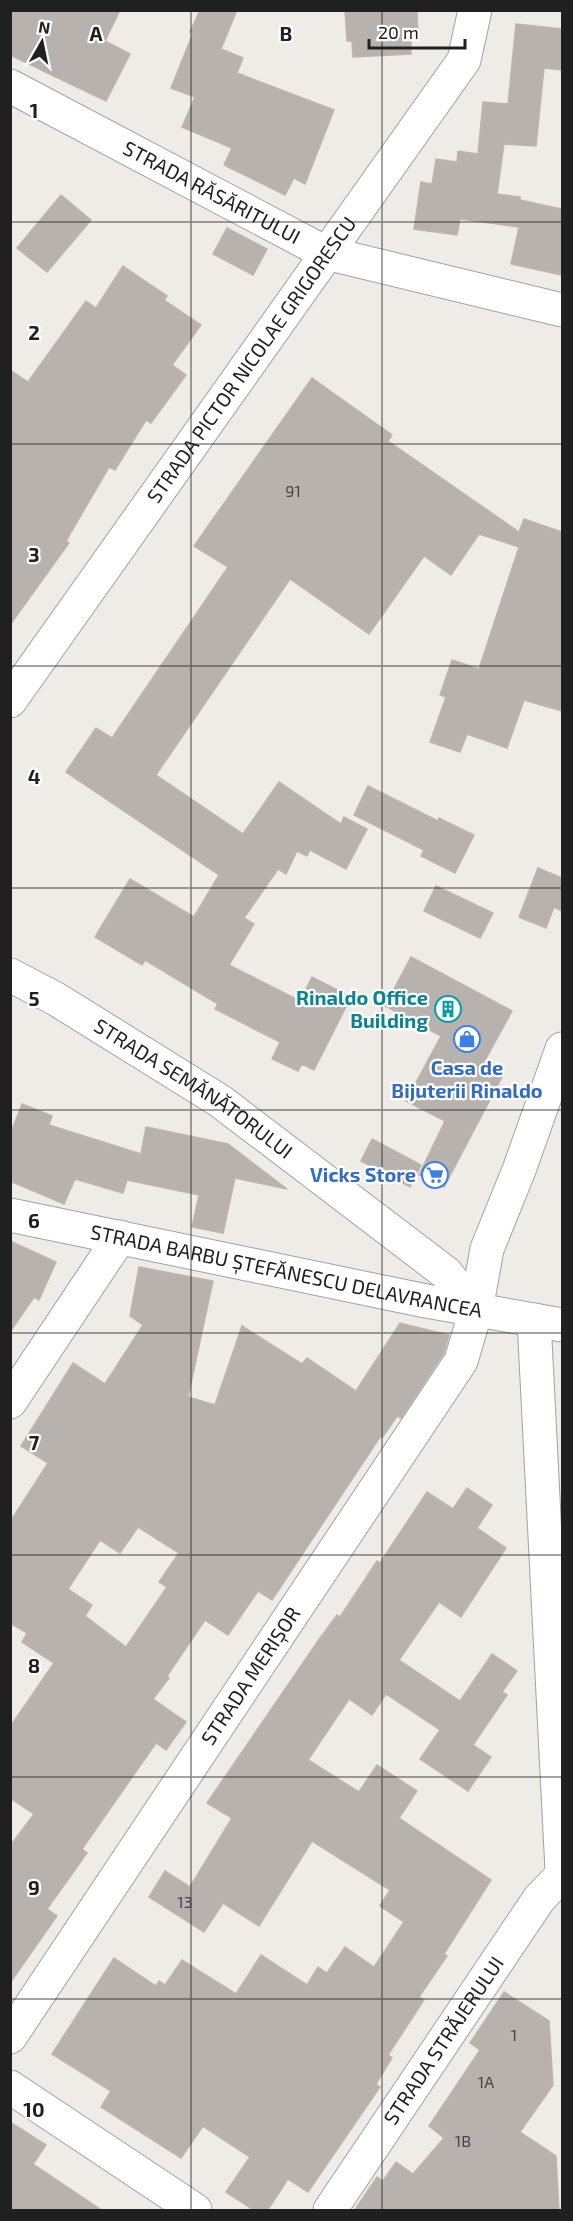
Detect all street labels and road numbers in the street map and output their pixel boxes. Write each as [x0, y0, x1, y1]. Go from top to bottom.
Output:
street label: STRADA RĂSĂRITULUI [119, 135, 305, 248]
street label: STRADA PICTOR NICOLAE GRIGORESCU [141, 211, 360, 507]
street label: STRADA SEMĂNĂTORULUI [90, 1013, 298, 1163]
street label: STRADA BARBU ȘTEFĂNESCU DELAVRANCEA [88, 1219, 485, 1322]
street label: STRADA MERIȘOR [195, 1602, 305, 1749]
street label: STRADA STRĂJERULUI [378, 1952, 508, 2129]

